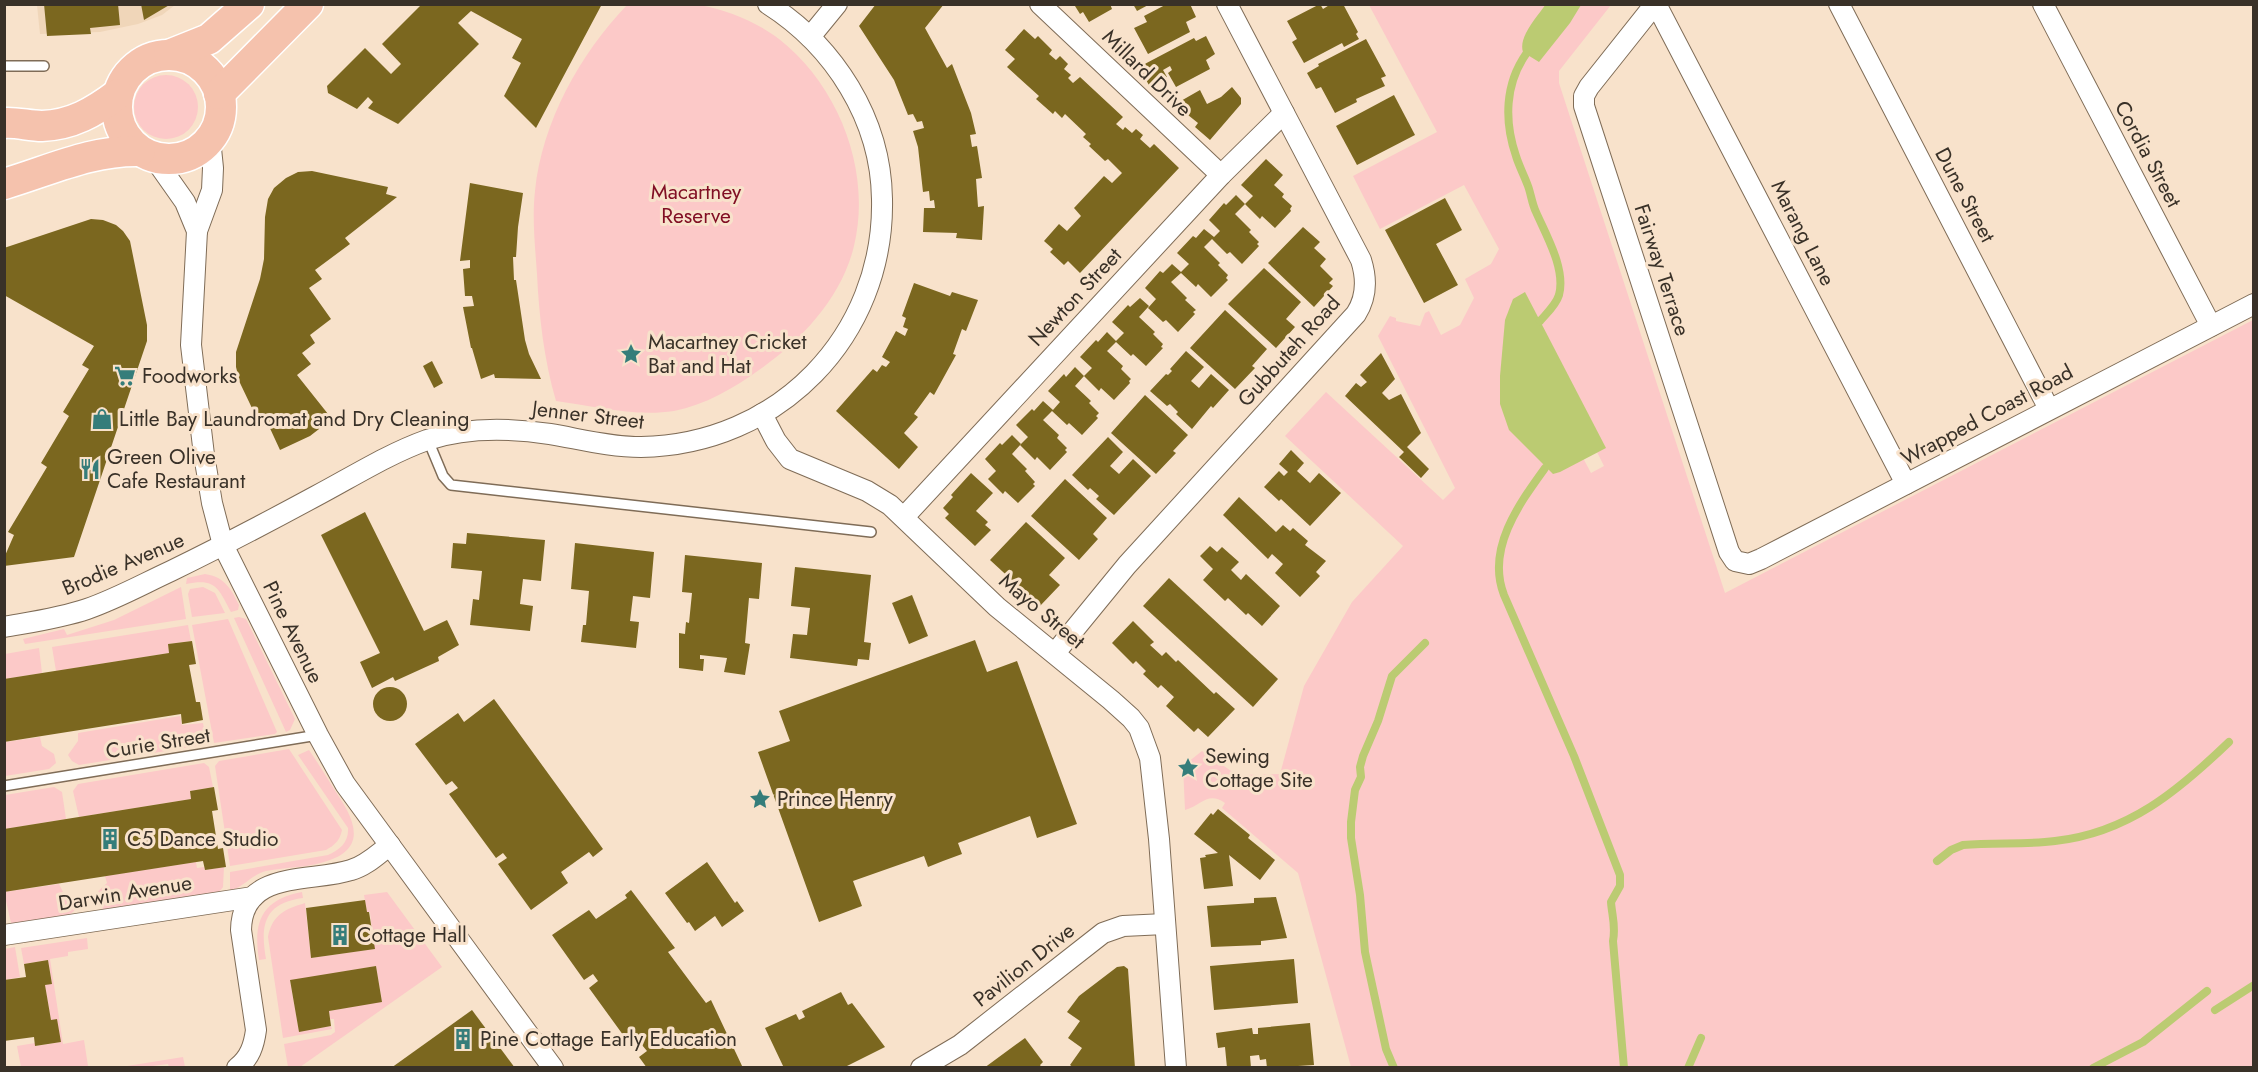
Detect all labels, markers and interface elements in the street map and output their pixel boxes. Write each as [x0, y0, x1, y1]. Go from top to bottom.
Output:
street label: Millard Drive [1095, 22, 1199, 124]
street label: Cordia Street [2107, 95, 2189, 213]
street label: Dune Street [1927, 142, 2003, 248]
street label: Marang Lane [1764, 175, 1843, 291]
park label: Macartney Reserve [651, 177, 742, 231]
street label: Fairway Terrace [1627, 200, 1697, 340]
street label: Newton Street [1021, 241, 1129, 353]
street label: Gubbuteh Road [1231, 289, 1347, 413]
place label: Macartney Cricket Bat and Hat [648, 327, 806, 381]
place icon: Macartney Cricket Bat and Hat [619, 342, 643, 366]
street label: Wrapped Coast Road [1896, 357, 2078, 473]
place label: Foodworks [142, 361, 237, 391]
supermarket icon: Foodworks [113, 364, 137, 388]
street label: Jenner Street [527, 393, 646, 437]
place label: Little Bay Laundromat and Dry Cleaning [119, 404, 470, 434]
shop icon: Little Bay Laundromat and Dry Cleaning [90, 407, 114, 431]
place label: Green Olive Cafe Restaurant [107, 442, 245, 496]
restaurant icon: Green Olive Cafe Restaurant [78, 457, 102, 481]
street label: Brodie Avenue [57, 525, 189, 603]
street label: Mayo Street [993, 566, 1091, 656]
street label: Pine Avenue [255, 576, 331, 688]
street label: Curie Street [104, 720, 212, 766]
place label: Sewing Cottage Site [1205, 741, 1313, 795]
place icon: Sewing Cottage Site [1176, 756, 1200, 780]
place label: Prince Henry [777, 784, 894, 814]
place icon: Prince Henry [748, 787, 772, 811]
place label: C5 Dance Studio [127, 824, 279, 854]
building icon: C5 Dance Studio [98, 827, 122, 851]
street label: Darwin Avenue [56, 868, 194, 918]
street label: Pavilion Drive [967, 916, 1081, 1014]
place label: Cottage Hall [357, 920, 467, 950]
building icon: Cottage Hall [328, 923, 352, 947]
place label: Pine Cottage Early Education [480, 1024, 737, 1054]
building icon: Pine Cottage Early Education [451, 1027, 475, 1051]

